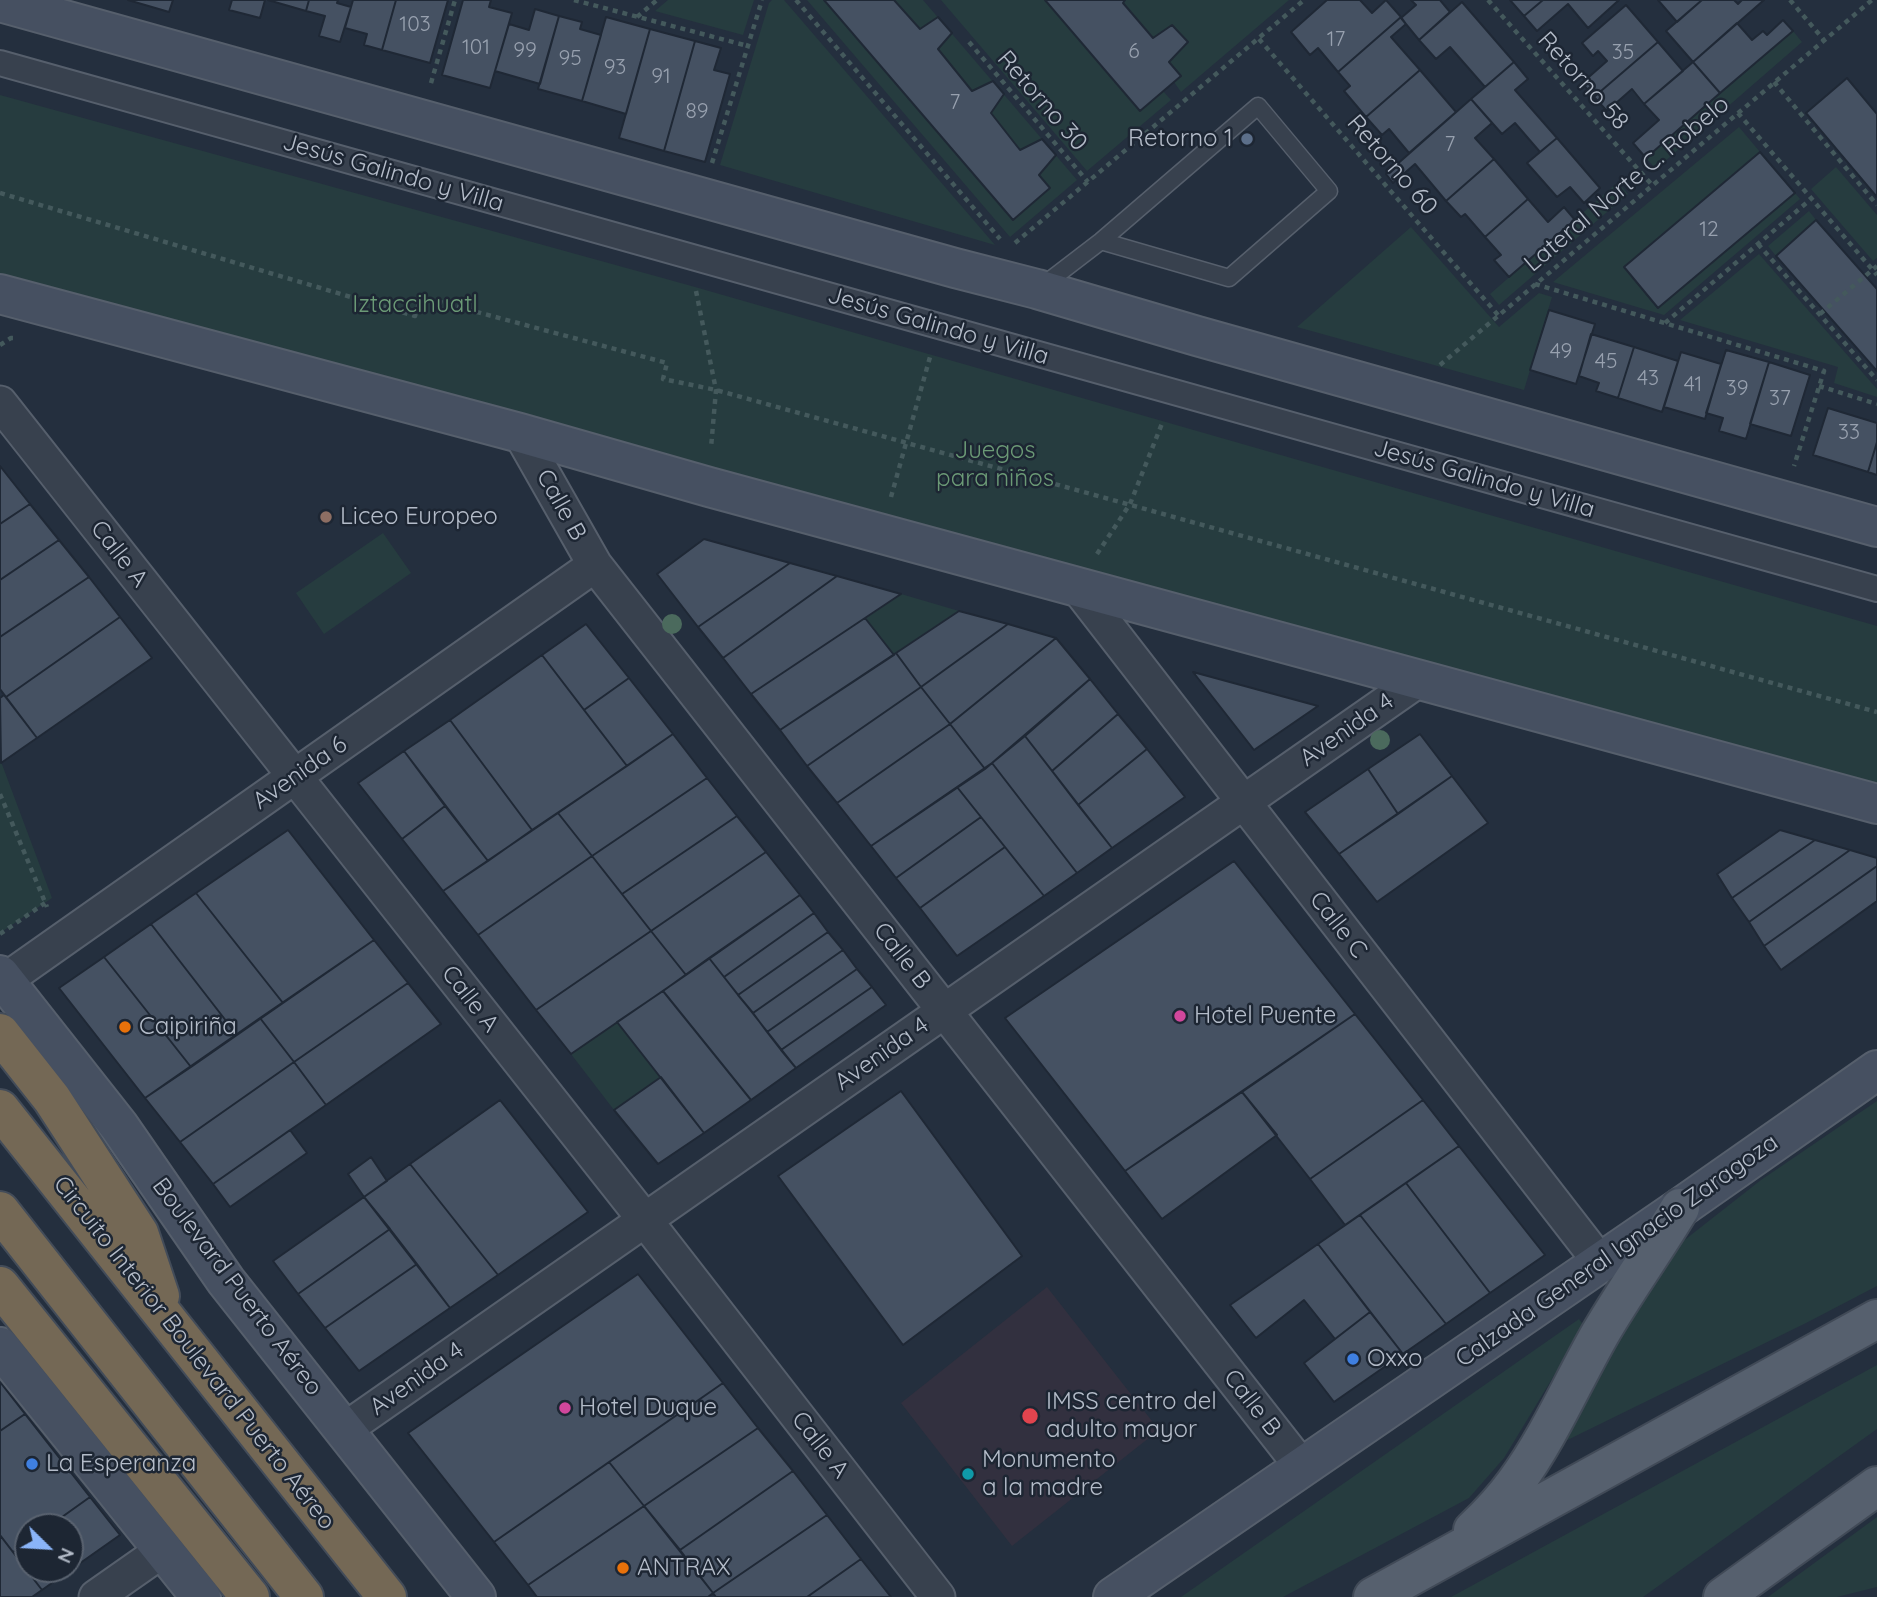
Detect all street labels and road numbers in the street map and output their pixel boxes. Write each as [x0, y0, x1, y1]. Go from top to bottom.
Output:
street label: Retorno 58 [1531, 26, 1635, 136]
street label: Retorno 30 [991, 45, 1093, 157]
street label: Lateral Norte C. Robelo [1519, 90, 1735, 278]
street label: Retorno 60 [1341, 109, 1443, 221]
street label: Jesús Galindo y Villa [279, 128, 507, 218]
street label: Jesús Galindo y Villa [824, 281, 1052, 371]
street label: Jesús Galindo y Villa [1370, 434, 1598, 524]
street label: Calle B [530, 464, 592, 546]
street label: Calle A [84, 515, 154, 593]
street label: Avenida 4 [1294, 687, 1400, 773]
street label: Avenida 6 [247, 730, 353, 816]
street label: Calle C [1303, 886, 1373, 964]
street label: Calle B [867, 917, 937, 995]
street label: Calle A [435, 960, 505, 1038]
street label: Avenida 4 [829, 1011, 935, 1097]
street label: Calzada General Ignacio Zaragoza [1450, 1128, 1784, 1374]
street label: Circuito Interior Boulevard Puerto Aéreo [47, 1170, 341, 1536]
street label: Boulevard Puerto Aéreo [146, 1173, 328, 1401]
street label: Avenida 4 [364, 1336, 470, 1422]
street label: Calle B [1217, 1364, 1287, 1442]
street label: Calle A [785, 1406, 855, 1484]

